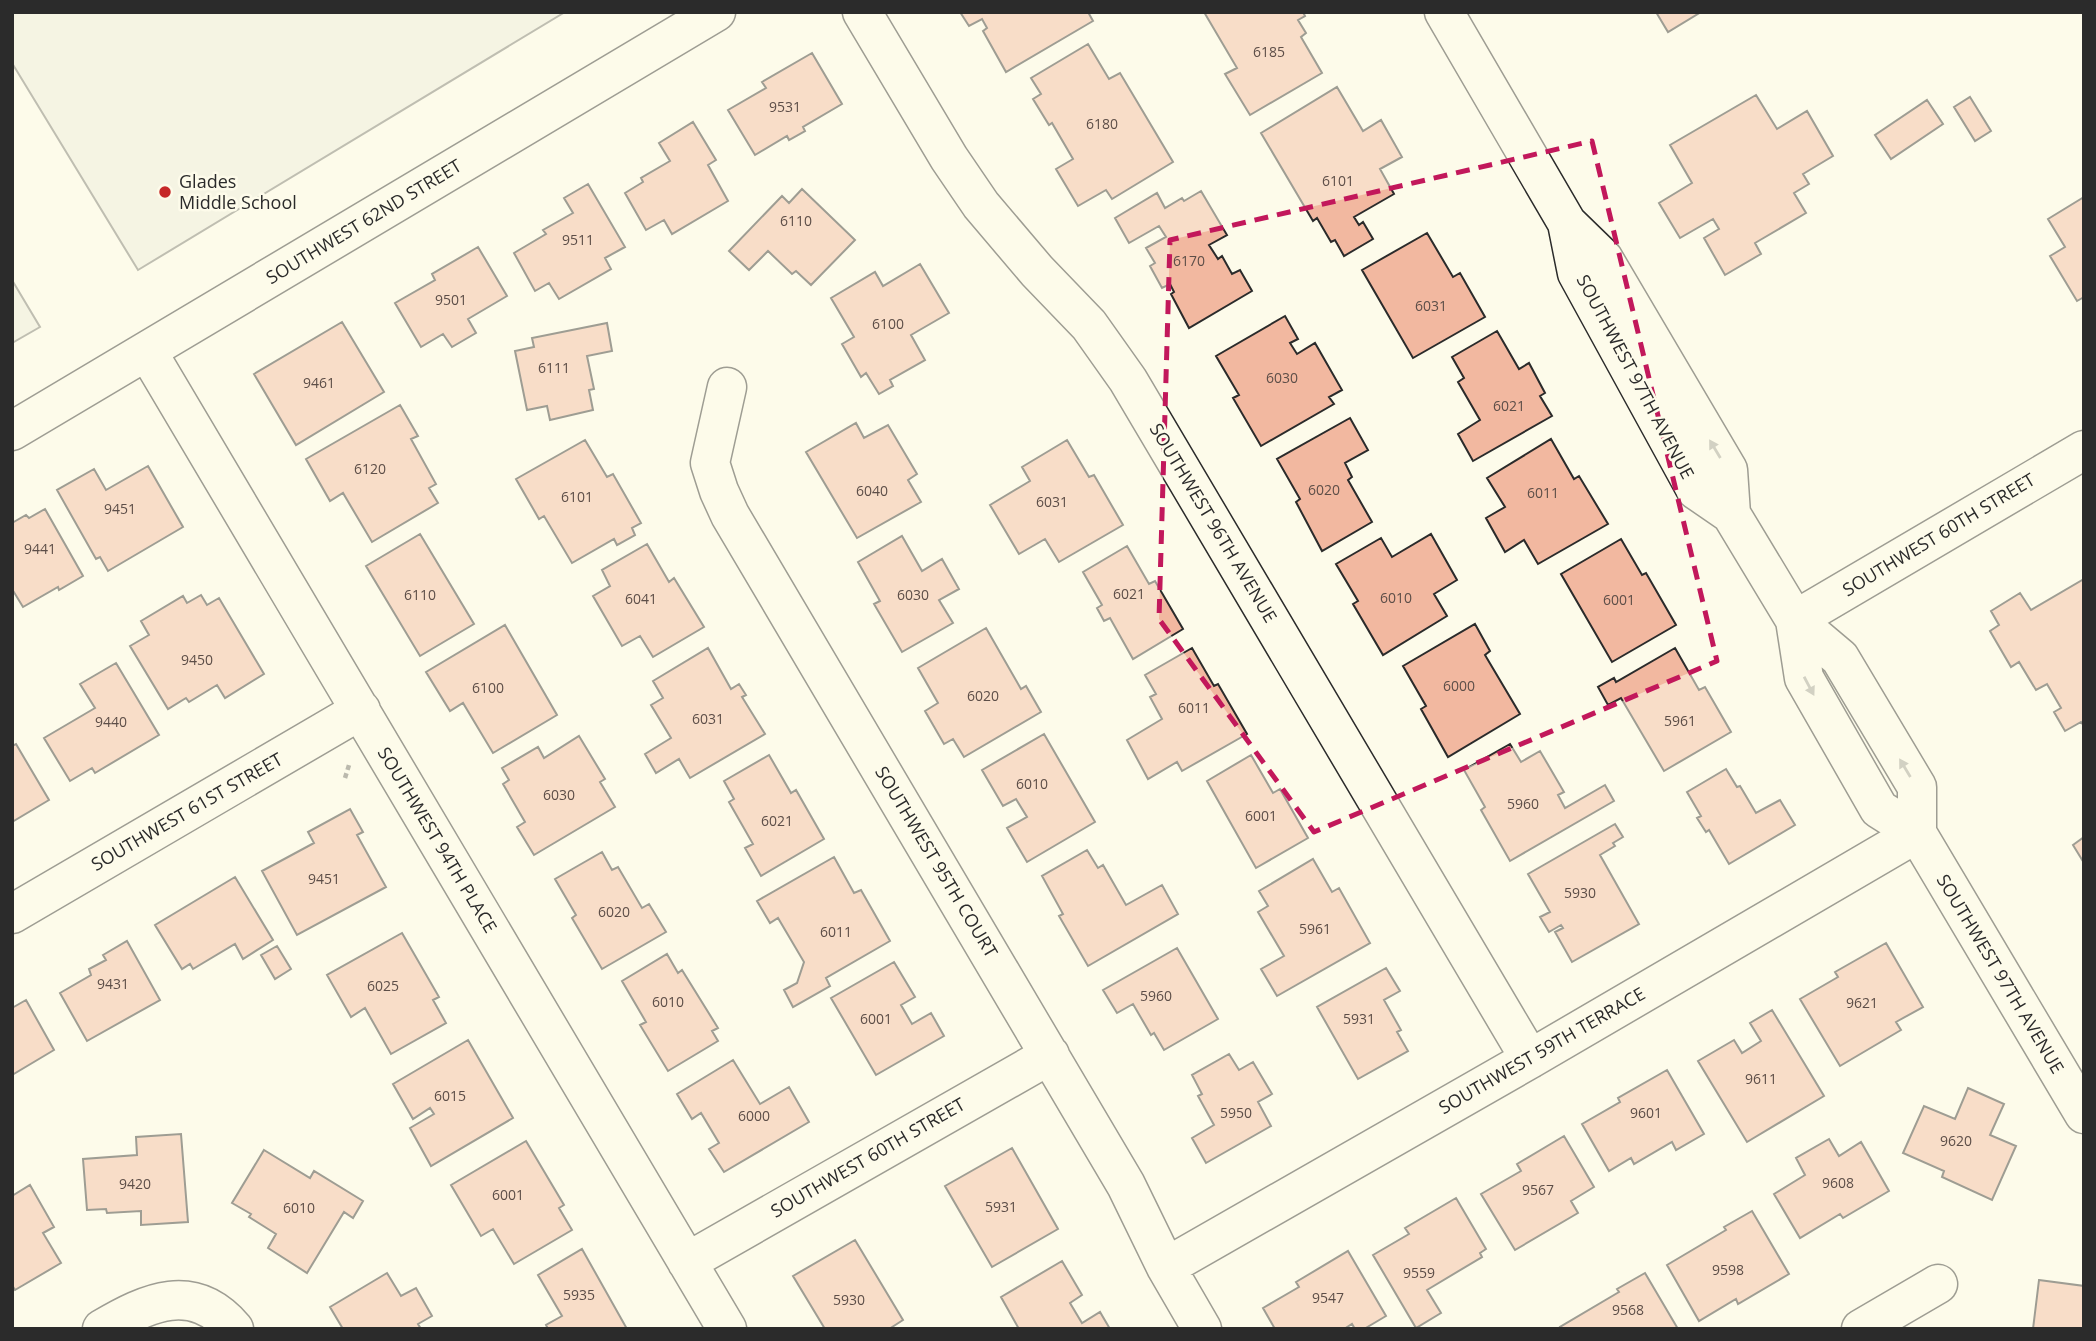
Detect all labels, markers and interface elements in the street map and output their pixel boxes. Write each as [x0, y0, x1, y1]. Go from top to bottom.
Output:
house number: 6185 [1253, 42, 1285, 61]
house number: 9531 [769, 97, 801, 116]
house number: 6180 [1086, 114, 1118, 133]
street label: SOUTHWEST 62ND STREET [261, 153, 466, 289]
place label: Glades Middle School [179, 169, 297, 214]
house number: 6101 [1322, 171, 1354, 190]
marker: Glades Middle School [157, 184, 173, 200]
house number: 6110 [780, 211, 812, 230]
house number: 9511 [562, 230, 594, 249]
house number: 6170 [1173, 251, 1205, 270]
street label: SOUTHWEST 97TH AVENUE [1572, 270, 1700, 483]
house number: 9501 [435, 290, 467, 309]
house number: 6031 [1415, 296, 1447, 315]
house number: 6100 [872, 314, 904, 333]
house number: 6111 [538, 358, 570, 377]
house number: 6030 [1266, 368, 1298, 387]
house number: 9461 [303, 373, 335, 392]
house number: 6021 [1493, 396, 1525, 415]
street label: SOUTHWEST 96TH AVENUE [1145, 418, 1283, 627]
one-way arrow [1709, 439, 1722, 458]
house number: 6120 [354, 459, 386, 478]
street label: SOUTHWEST 60TH STREET [1838, 467, 2039, 601]
house number: 6020 [1308, 480, 1340, 499]
house number: 6040 [856, 481, 888, 500]
house number: 6011 [1527, 483, 1559, 502]
house number: 6101 [561, 487, 593, 506]
house number: 6031 [1036, 492, 1068, 511]
house number: 9451 [104, 499, 136, 518]
house number: 9441 [24, 539, 56, 558]
house number: 6021 [1113, 584, 1145, 603]
house number: 6110 [404, 585, 436, 604]
house number: 6030 [897, 585, 929, 604]
house number: 6010 [1380, 588, 1412, 607]
house number: 6041 [625, 589, 657, 608]
house number: 6001 [1603, 590, 1635, 609]
house number: 9450 [181, 650, 213, 669]
house number: 6000 [1443, 676, 1475, 695]
one-way arrow [1803, 677, 1815, 696]
house number: 6100 [472, 678, 504, 697]
house number: 6020 [967, 686, 999, 705]
house number: 6011 [1178, 698, 1210, 717]
house number: 6031 [692, 709, 724, 728]
house number: 5961 [1664, 711, 1696, 730]
house number: 9440 [95, 712, 127, 731]
street label: SOUTHWEST 94TH PLACE [373, 742, 503, 937]
street label: SOUTHWEST 61ST STREET [86, 746, 287, 876]
one-way arrow [1899, 759, 1911, 778]
street label: SOUTHWEST 95TH COURT [870, 761, 1004, 962]
house number: 6010 [1016, 774, 1048, 793]
house number: 6030 [543, 785, 575, 804]
house number: 5960 [1507, 794, 1539, 813]
house number: 6001 [1245, 806, 1277, 825]
house number: 6021 [761, 811, 793, 830]
house number: 9451 [308, 869, 340, 888]
street label: SOUTHWEST 97TH AVENUE [1932, 869, 2070, 1078]
house number: 5930 [1564, 883, 1596, 902]
house number: 6020 [598, 902, 630, 921]
house number: 5961 [1299, 919, 1331, 938]
house number: 6011 [820, 922, 852, 941]
house number: 9431 [97, 974, 129, 993]
house number: 6025 [367, 976, 399, 995]
street label: SOUTHWEST 59TH TERRACE [1434, 981, 1649, 1119]
house number: 5960 [1140, 986, 1172, 1005]
house number: 6010 [652, 992, 684, 1011]
house number: 9621 [1846, 993, 1878, 1012]
house number: 6001 [860, 1009, 892, 1028]
house number: 5931 [1343, 1009, 1375, 1028]
house number: 9611 [1745, 1069, 1777, 1088]
house number: 6015 [434, 1086, 466, 1105]
street label: SOUTHWEST 60TH STREET [766, 1092, 969, 1223]
house number: 5950 [1220, 1103, 1252, 1122]
house number: 9601 [1630, 1103, 1662, 1122]
house number: 6000 [738, 1106, 770, 1125]
house number: 9620 [1940, 1131, 1972, 1150]
house number: 9608 [1822, 1173, 1854, 1192]
house number: 9420 [119, 1174, 151, 1193]
house number: 9567 [1522, 1180, 1554, 1199]
house number: 6001 [492, 1185, 524, 1204]
house number: 5931 [985, 1197, 1017, 1216]
house number: 6010 [283, 1198, 315, 1217]
house number: 9598 [1712, 1260, 1744, 1279]
house number: 9559 [1403, 1263, 1435, 1282]
house number: 5935 [563, 1285, 595, 1304]
house number: 9547 [1312, 1288, 1344, 1307]
house number: 5930 [833, 1290, 865, 1309]
house number: 9568 [1612, 1300, 1644, 1319]

